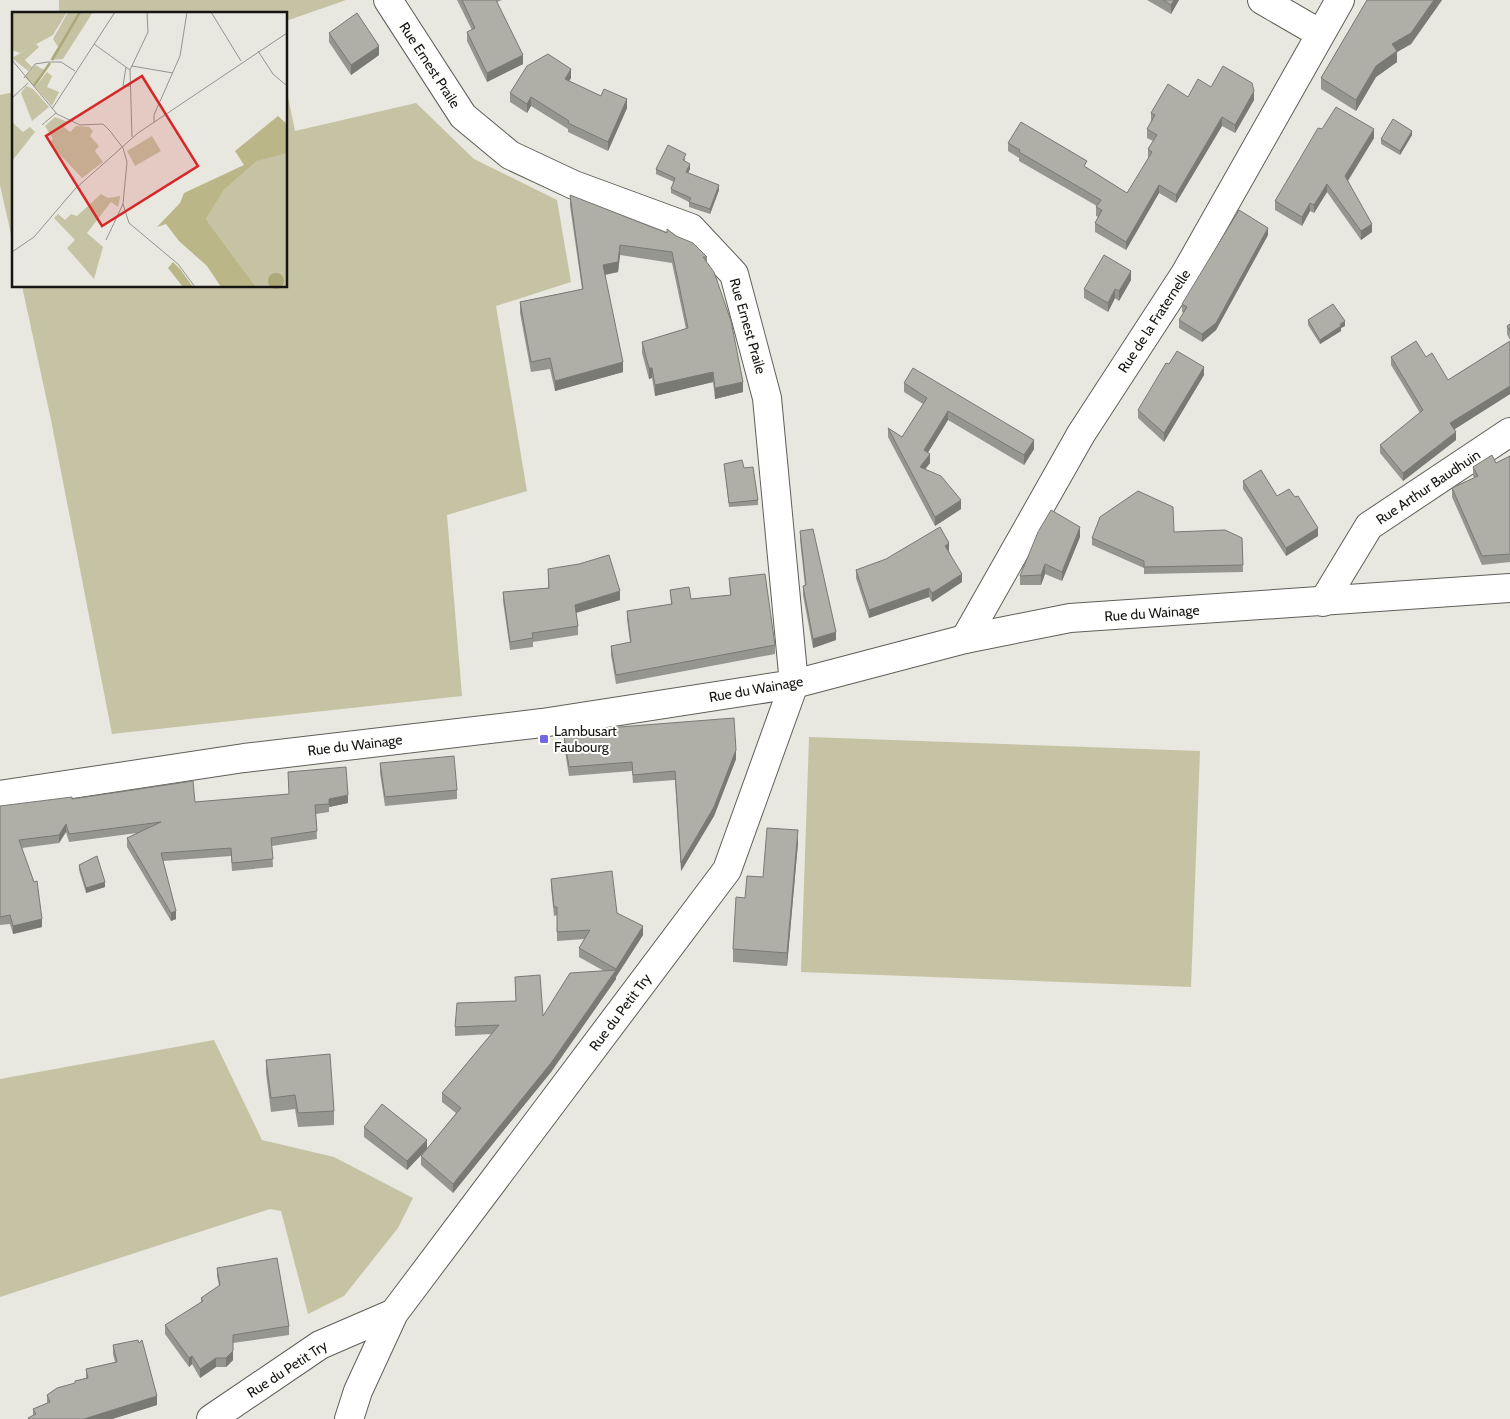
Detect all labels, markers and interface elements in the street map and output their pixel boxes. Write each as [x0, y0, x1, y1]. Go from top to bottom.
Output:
inset map [12, 12, 288, 288]
street label: Rue Ernest Praile [396, 19, 464, 111]
street label: Rue de la Fraternelle [1114, 266, 1194, 376]
street label: Rue Ernest Praile [726, 276, 770, 376]
street label: Rue Arthur Baudhuin [1372, 445, 1484, 529]
street label: Rue du Wainage [1104, 601, 1200, 625]
street label: Rue du Wainage [708, 672, 804, 706]
place label: Lambusart Faubourg [554, 722, 617, 756]
street label: Rue du Wainage [307, 730, 403, 760]
marker: Lambusart Faubourg [538, 733, 550, 745]
street label: Rue du Petit Try [585, 970, 655, 1054]
street label: Rue du Petit Try [243, 1336, 331, 1402]

